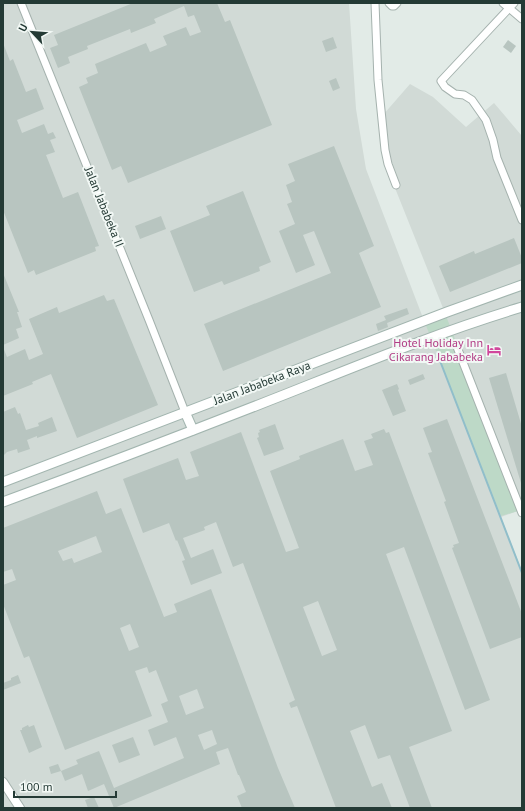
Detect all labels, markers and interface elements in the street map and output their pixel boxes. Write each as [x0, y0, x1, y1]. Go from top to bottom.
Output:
north arrow [12, 12, 52, 52]
text: U [15, 21, 31, 34]
street label: Jalan Jababeka II [81, 164, 127, 249]
place label: Hotel Holiday Inn Cikarang Jababeka [389, 335, 483, 364]
hotel icon: Hotel Holiday Inn Cikarang Jababeka [486, 342, 502, 358]
street label: Jalan Jababeka Raya [210, 357, 312, 408]
scale bar [14, 773, 116, 799]
text: 100 m [20, 779, 53, 794]

